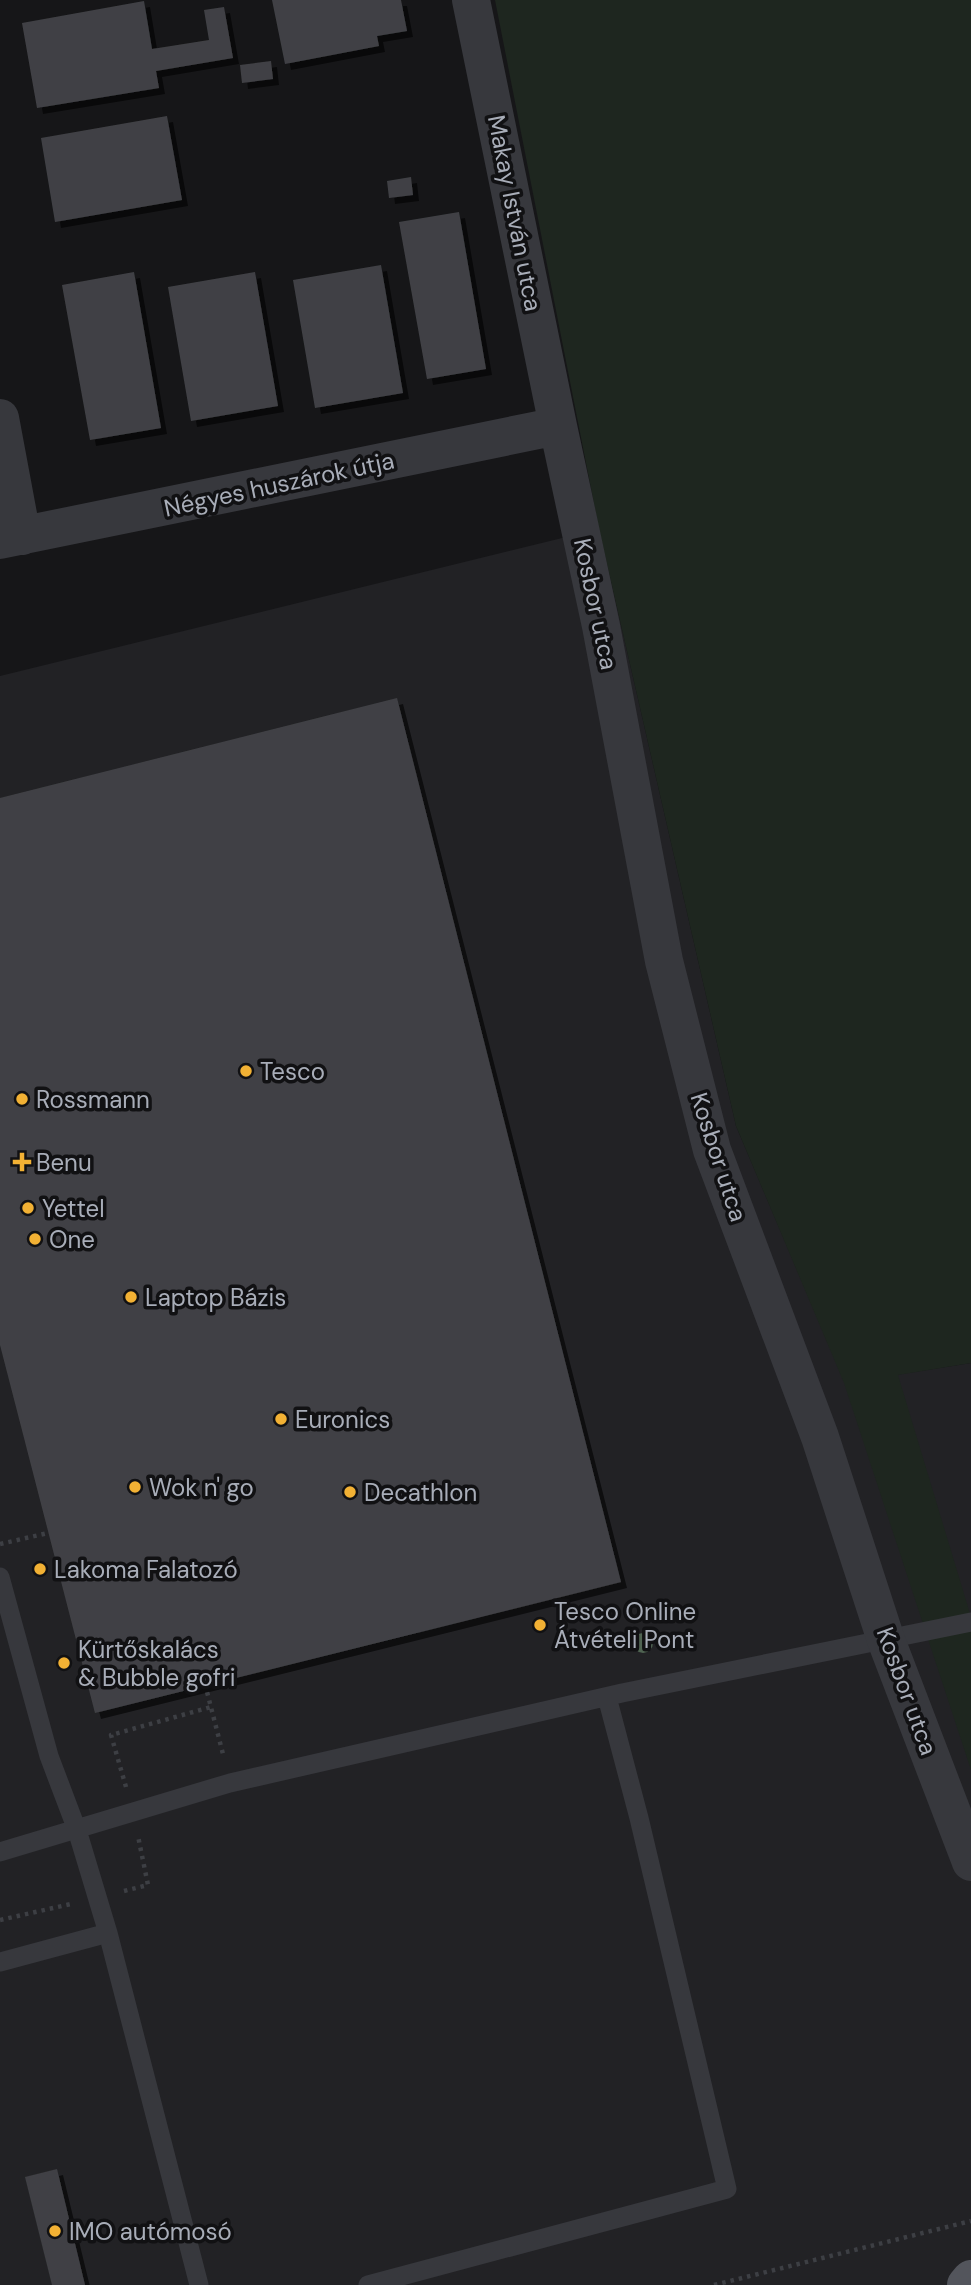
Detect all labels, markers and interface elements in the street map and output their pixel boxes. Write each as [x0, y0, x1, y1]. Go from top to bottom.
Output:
street label: Makay István utca [481, 112, 549, 314]
street label: Négyes huszárok útja [161, 444, 397, 524]
street label: Kosbor utca [567, 535, 625, 673]
place label: Tesco [260, 1056, 325, 1087]
marker: Tesco [238, 1063, 254, 1079]
place label: Rossmann [36, 1084, 150, 1115]
street label: Kosbor utca [684, 1089, 754, 1225]
marker: Rossmann [14, 1091, 30, 1107]
place label: Benu [36, 1147, 92, 1178]
marker: Benu [14, 1154, 30, 1170]
place label: Yettel [42, 1193, 105, 1224]
marker: Yettel [20, 1200, 36, 1216]
place label: One [49, 1224, 95, 1255]
marker: One [27, 1231, 43, 1247]
place label: Laptop Bázis [145, 1282, 286, 1313]
marker: Laptop Bázis [123, 1289, 139, 1305]
place label: Euronics [295, 1404, 390, 1435]
marker: Euronics [273, 1411, 289, 1427]
place label: Wok n' go [149, 1472, 254, 1503]
place label: Decathlon [364, 1477, 477, 1508]
marker: Wok n' go [127, 1479, 143, 1495]
marker: Decathlon [342, 1484, 358, 1500]
place label: Lakoma Falatozó [54, 1554, 238, 1585]
marker: Lakoma Falatozó [32, 1561, 48, 1577]
place label: Tesco Online Átvételi Pont [554, 1596, 696, 1655]
marker: Tesco Online Átvételi Pont [532, 1617, 548, 1633]
street label: Kosbor utca [870, 1623, 944, 1759]
place label: Kürtőskalács & Bubble gofri [78, 1634, 236, 1693]
marker: Kürtőskalács & Bubble gofri [56, 1655, 72, 1671]
place label: IMO autómosó [69, 2216, 232, 2247]
marker: IMO autómosó [47, 2223, 63, 2239]

